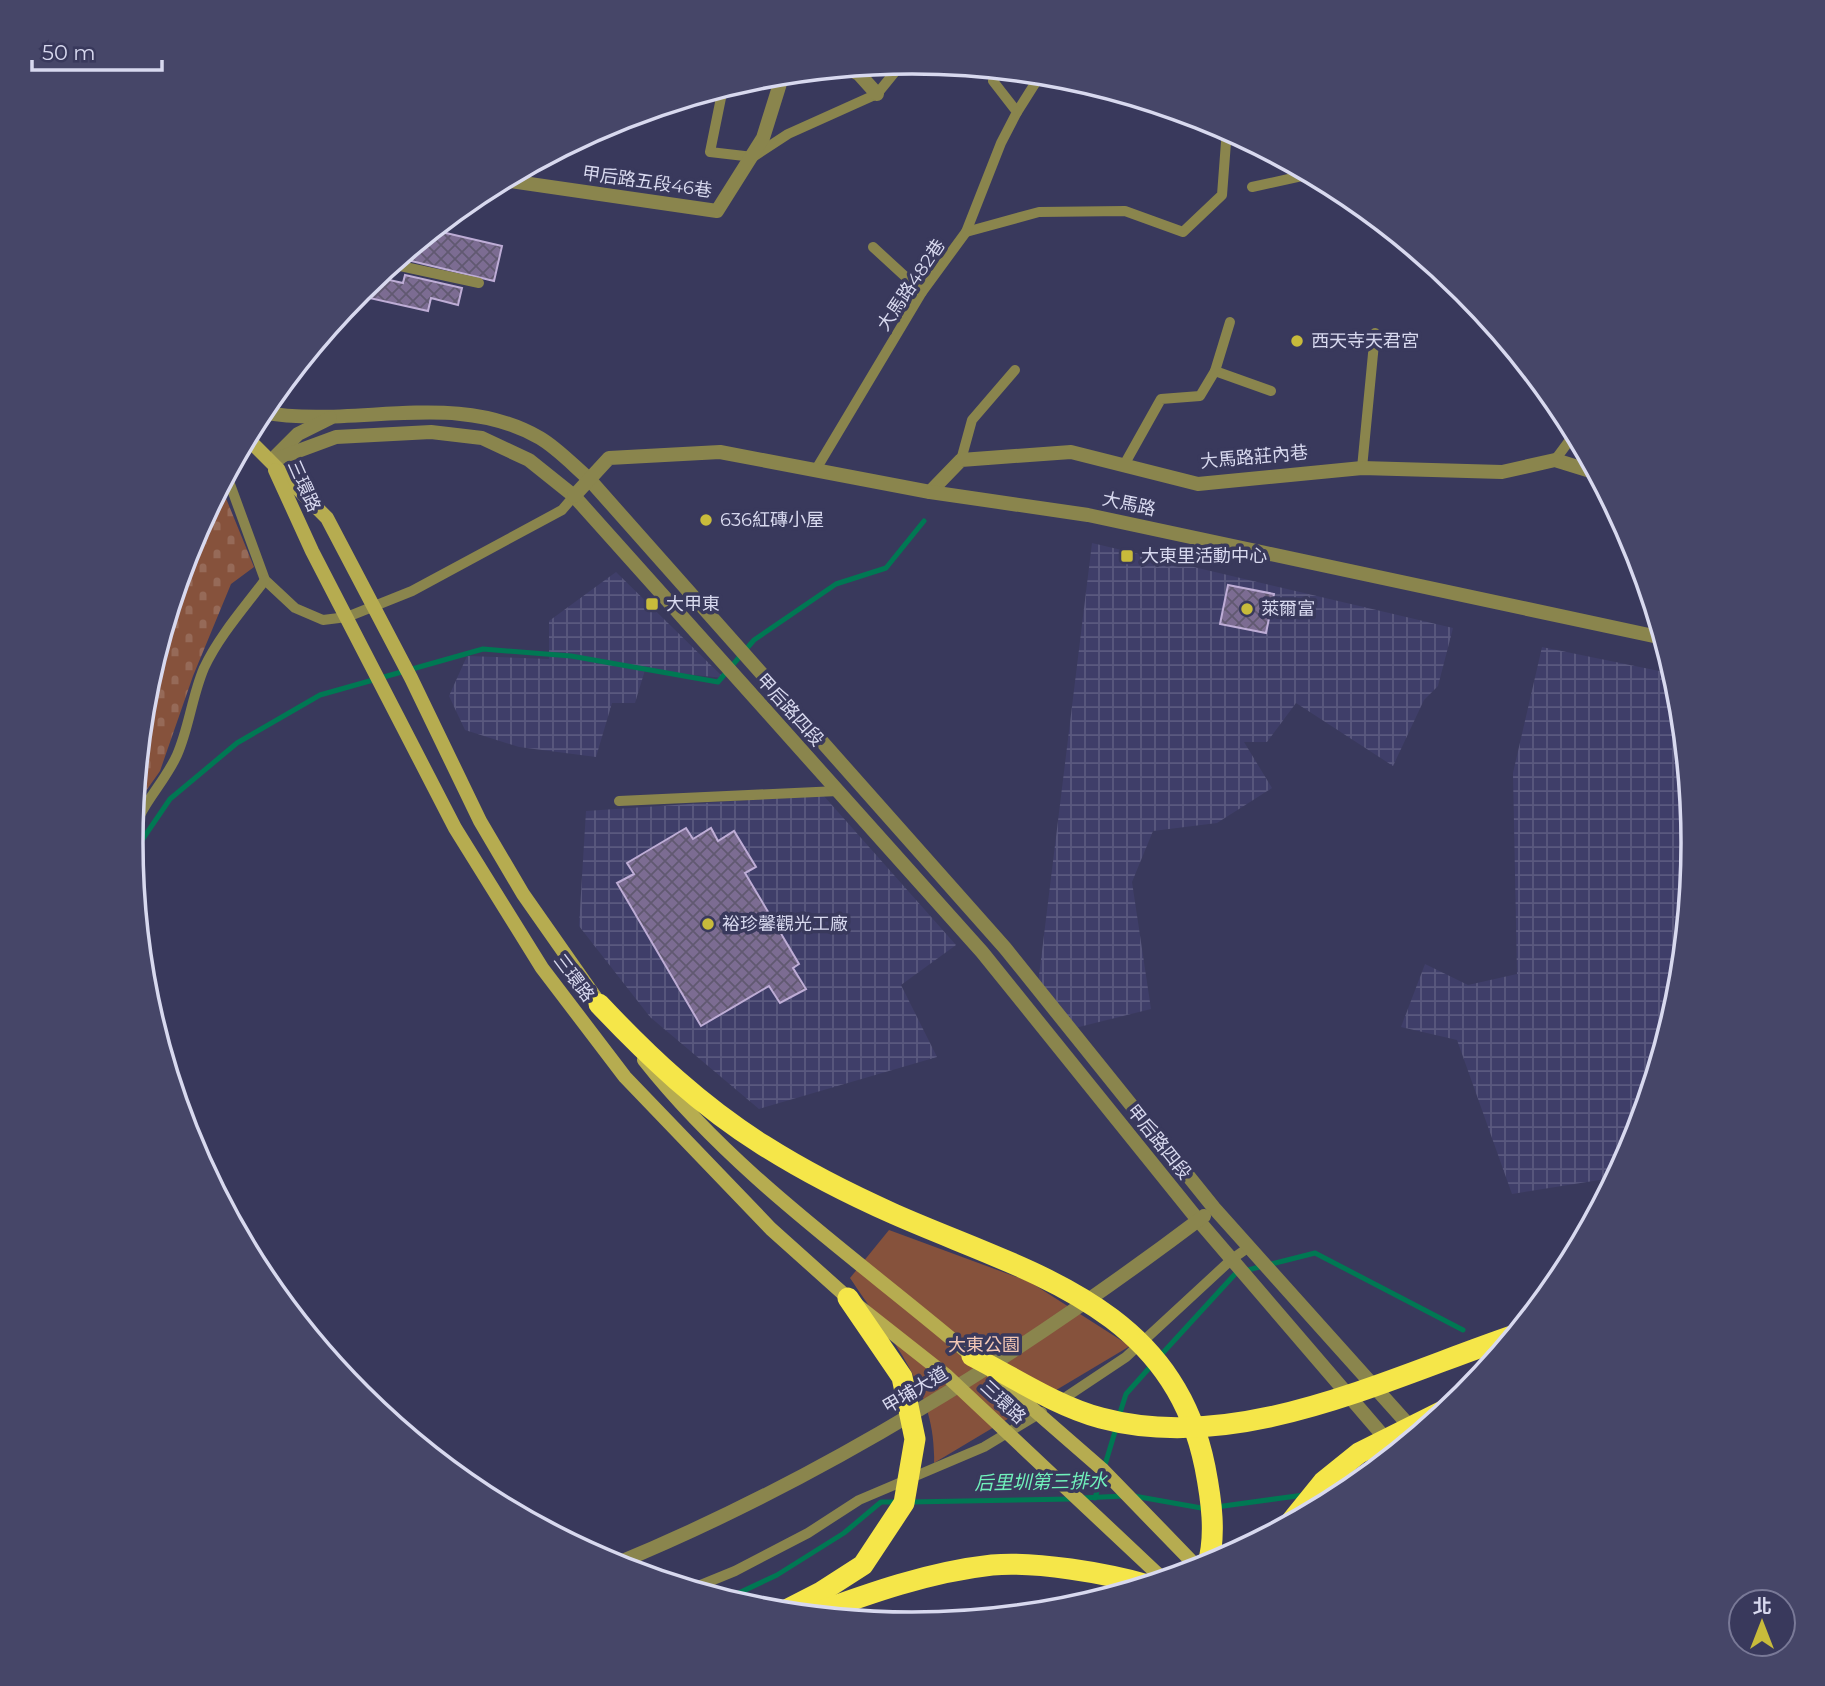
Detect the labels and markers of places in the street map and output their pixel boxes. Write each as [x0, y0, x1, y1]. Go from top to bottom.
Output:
place label: 西天寺天君宮 [1311, 330, 1419, 352]
marker: 西天寺天君宮 [1289, 333, 1305, 349]
place label: 636紅磚小屋 [720, 509, 824, 531]
marker: 636紅磚小屋 [698, 512, 714, 528]
place label: 大東里活動中心 [1141, 545, 1267, 567]
marker: 大東里活動中心 [1119, 548, 1135, 564]
place label: 大甲東 [666, 593, 720, 615]
marker: 大甲東 [644, 596, 660, 612]
place label: 萊爾富 [1261, 598, 1315, 620]
marker: 萊爾富 [1239, 601, 1255, 617]
place label: 裕珍馨觀光工廠 [722, 913, 848, 935]
marker: 裕珍馨觀光工廠 [700, 916, 716, 932]

